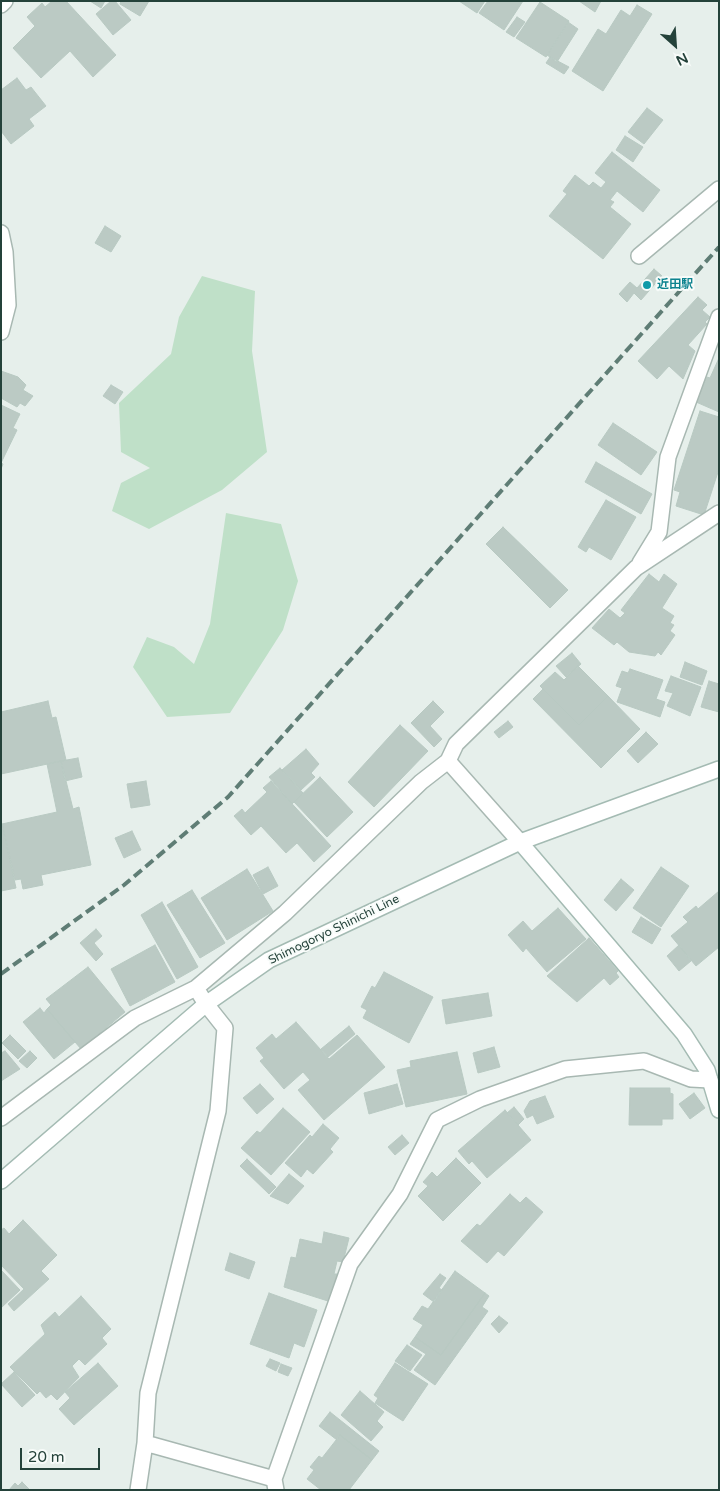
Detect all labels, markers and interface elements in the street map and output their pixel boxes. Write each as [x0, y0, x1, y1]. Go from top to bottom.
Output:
north arrow [650, 20, 700, 70]
text: N [673, 49, 691, 69]
place label: 近田駅 [657, 278, 693, 292]
marker: 近田駅 [641, 279, 653, 291]
street label: Shimogoryo Shinichi Line [266, 892, 402, 968]
scale bar [22, 1438, 102, 1470]
text: 20 m [28, 1448, 65, 1466]

